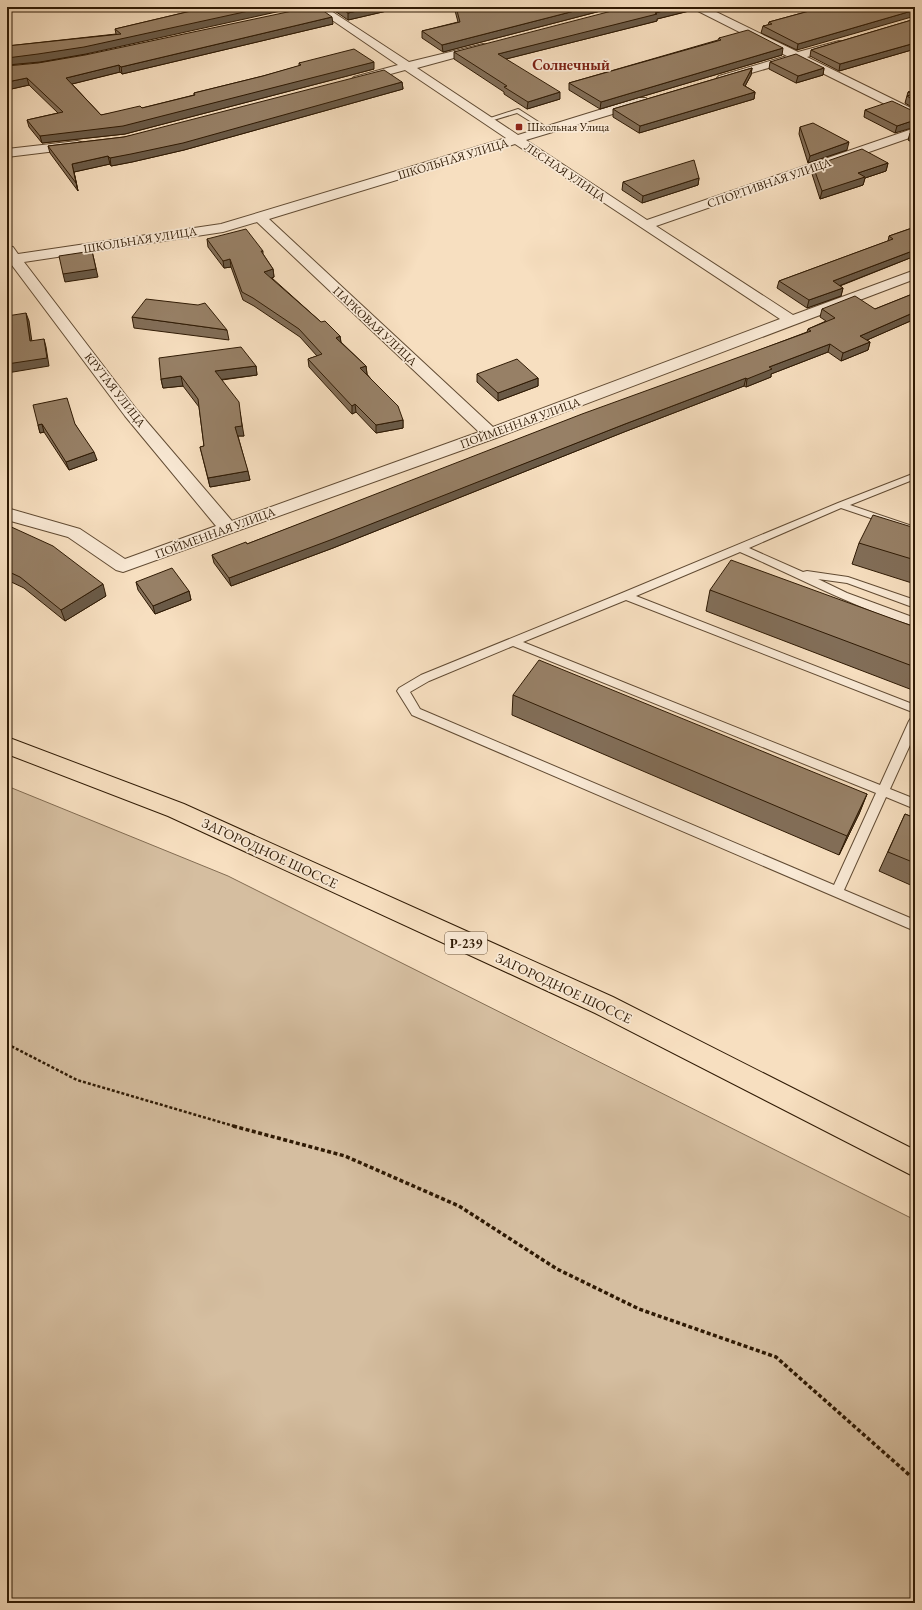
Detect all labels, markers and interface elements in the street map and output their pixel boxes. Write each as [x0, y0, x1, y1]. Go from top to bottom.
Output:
district label: Солнечный [532, 55, 610, 74]
place label: Школьная Улица [527, 119, 610, 135]
marker: Школьная Улица [514, 122, 524, 132]
street label: ШКОЛЬНАЯ УЛИЦА [396, 134, 511, 183]
street label: ЛЕСНАЯ УЛИЦА [521, 139, 609, 206]
street label: СПОРТИВНАЯ УЛИЦА [705, 154, 834, 212]
street label: ШКОЛЬНАЯ УЛИЦА [82, 223, 199, 257]
street label: ПАРКОВАЯ УЛИЦА [329, 283, 421, 370]
street label: КРУТАЯ УЛИЦА [81, 349, 150, 431]
street label: ПОЙМЕННАЯ УЛИЦА [458, 394, 583, 452]
street label: ПОЙМЕННАЯ УЛИЦА [153, 504, 278, 562]
street label: ЗАГОРОДНОЕ ШОССЕ [199, 814, 341, 892]
road number: Р-239 [445, 932, 487, 954]
street label: ЗАГОРОДНОЕ ШОССЕ [493, 949, 635, 1027]

